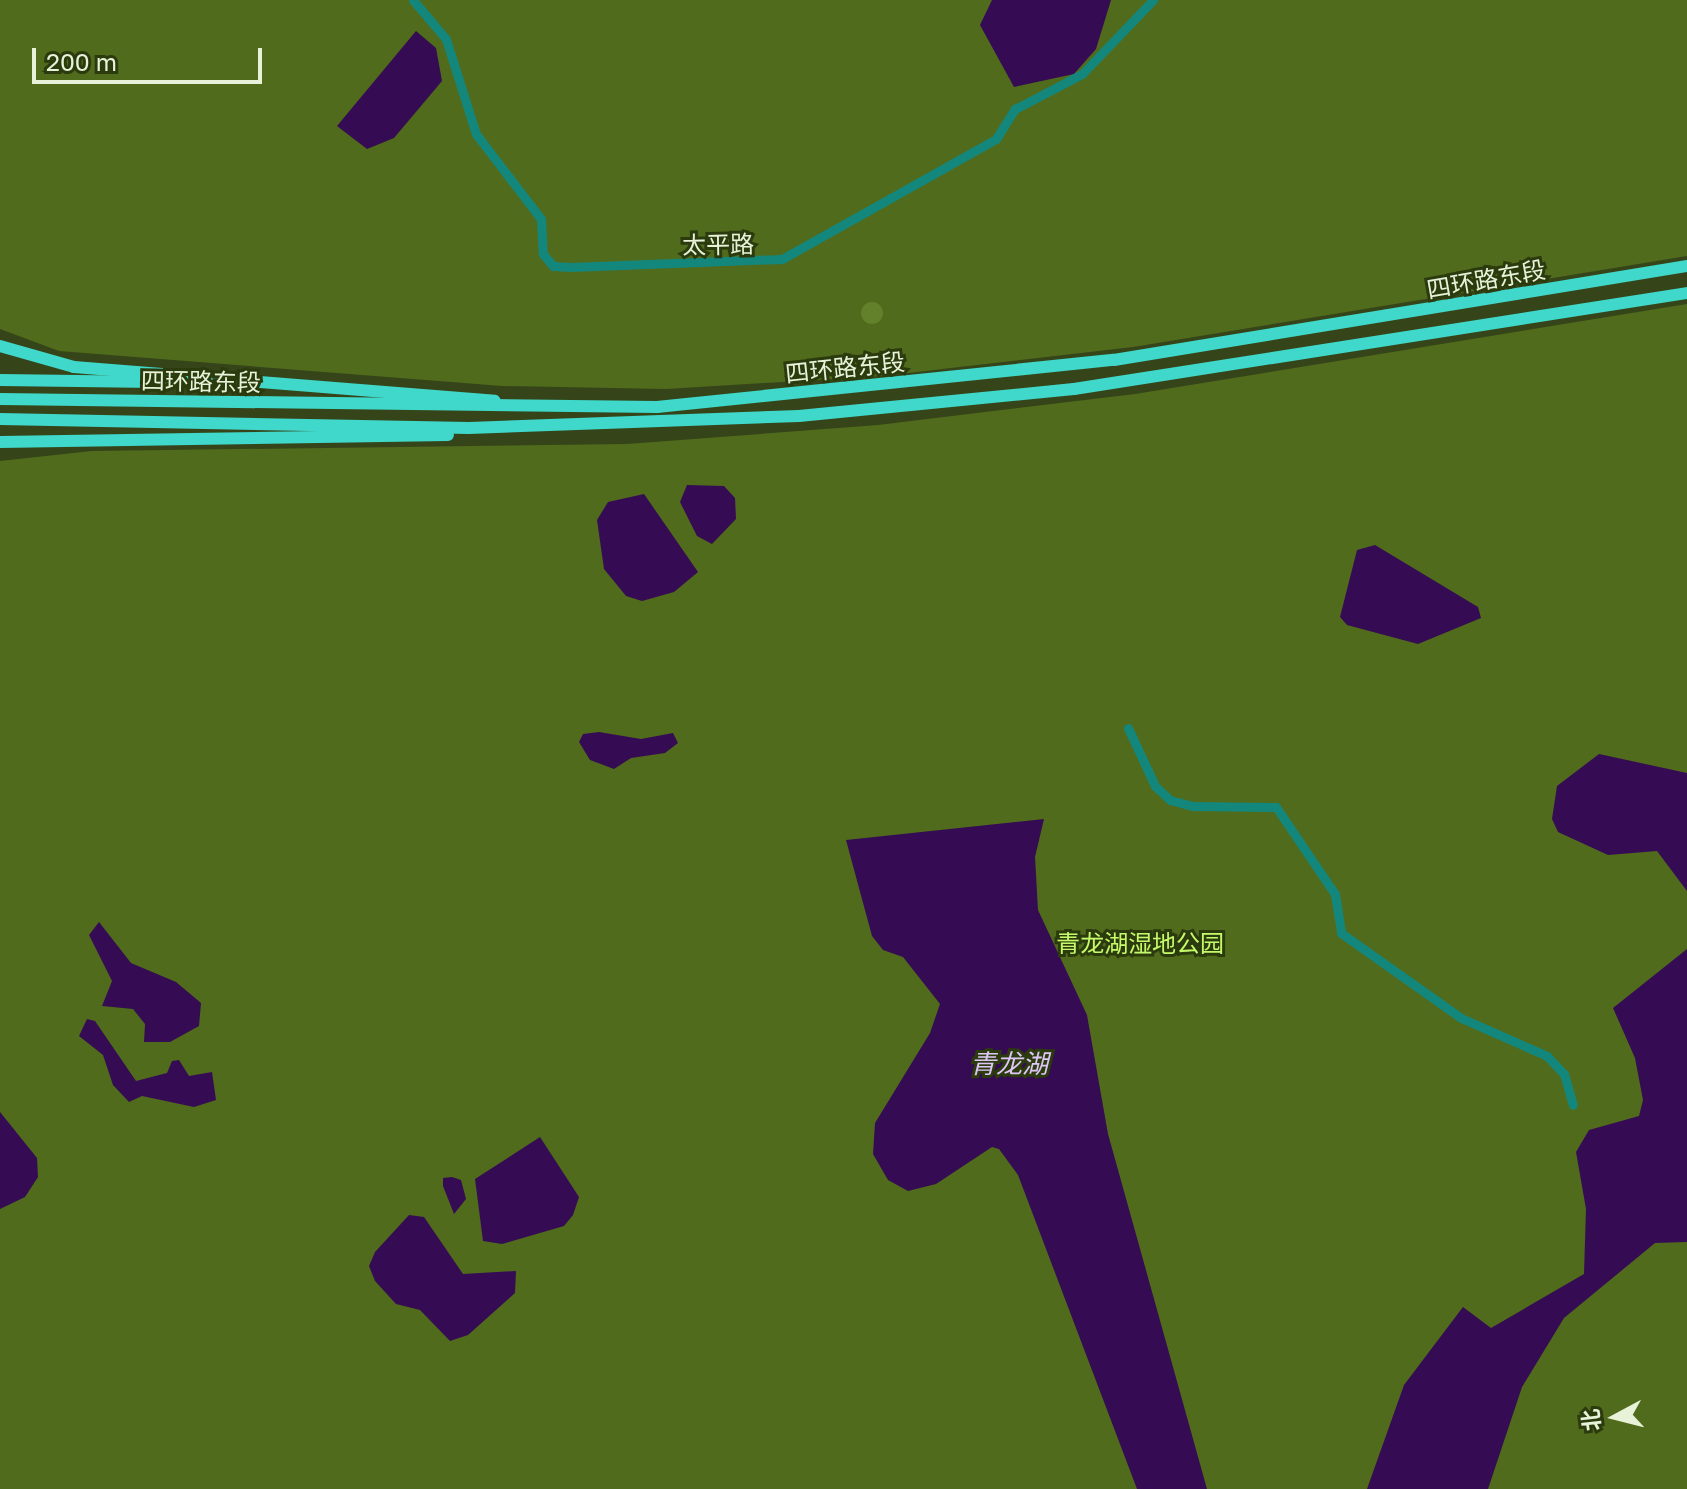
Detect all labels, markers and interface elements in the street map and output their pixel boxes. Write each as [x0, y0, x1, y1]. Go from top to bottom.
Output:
scale bar [36, 32, 266, 82]
text: 200 m [46, 47, 117, 76]
street label: 太平路 [682, 229, 754, 259]
street label: 四环路东段 [1424, 254, 1548, 304]
street label: 四环路东段 [784, 346, 906, 388]
street label: 四环路东段 [141, 366, 261, 396]
park label: 青龙湖湿地公园 [1056, 929, 1224, 957]
water label: 青龙湖 [970, 1048, 1048, 1080]
north arrow [1575, 1377, 1655, 1457]
text: 北 [1576, 1407, 1605, 1433]

